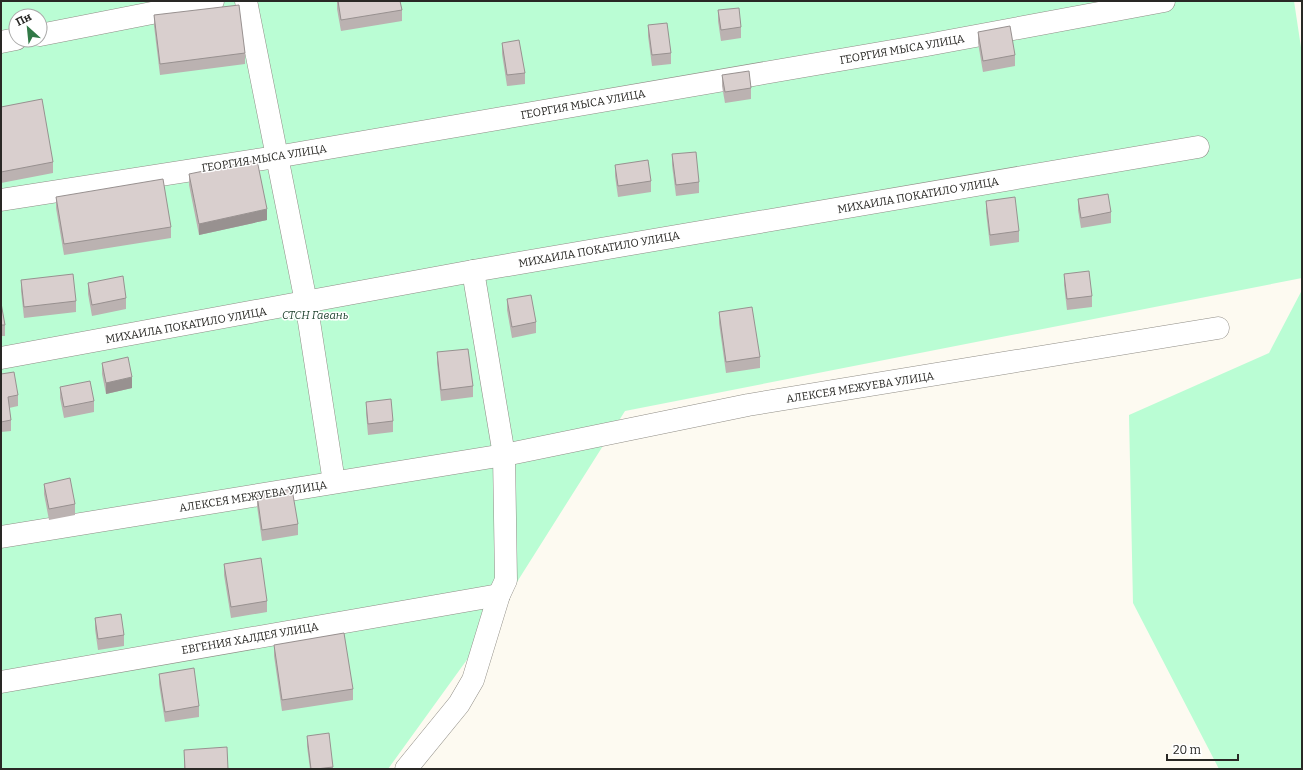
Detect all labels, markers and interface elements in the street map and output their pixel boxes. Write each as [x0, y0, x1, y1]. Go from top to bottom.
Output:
north arrow [8, 8, 48, 48]
text: Пн [14, 10, 34, 29]
street label: ГЕОРГИЯ МЫСА УЛИЦА [839, 32, 966, 67]
street label: ГЕОРГИЯ МЫСА УЛИЦА [520, 87, 647, 122]
street label: ГЕОРГИЯ МЫСА УЛИЦА [201, 142, 328, 175]
street label: МИХАИЛА ПОКАТИЛО УЛИЦА [836, 175, 1000, 216]
street label: МИХАИЛА ПОКАТИЛО УЛИЦА [517, 229, 681, 270]
street label: МИХАИЛА ПОКАТИЛО УЛИЦА [104, 305, 268, 346]
park label: СТСН Гавань [282, 309, 349, 322]
street label: АЛЕКСЕЯ МЕЖУЕВА УЛИЦА [785, 369, 935, 406]
street label: АЛЕКСЕЯ МЕЖУЕВА УЛИЦА [178, 478, 328, 515]
street label: ЕВГЕНИЯ ХАЛДЕЯ УЛИЦА [181, 620, 320, 657]
scale bar [1167, 736, 1238, 762]
text: 20 m [1173, 743, 1202, 757]

